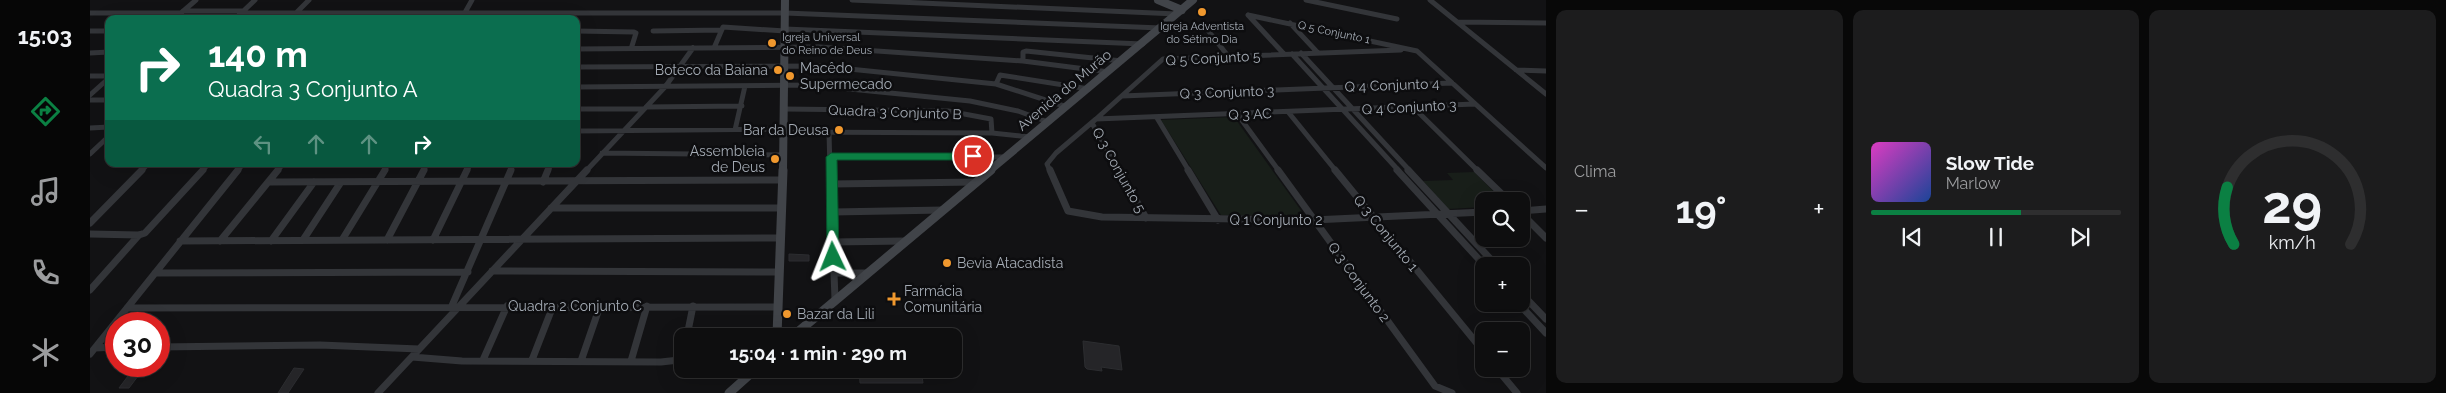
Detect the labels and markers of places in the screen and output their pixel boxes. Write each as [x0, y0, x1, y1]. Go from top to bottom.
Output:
marker: Igreja Adventista do Sétimo Dia [1196, 6, 1208, 18]
place label: Igreja Adventista do Sétimo Dia [1160, 20, 1244, 46]
place label: Igreja Universal do Reino de Deus [782, 31, 872, 57]
marker: Igreja Universal do Reino de Deus [766, 37, 778, 49]
place label: Macêdo Supermecado [800, 60, 892, 92]
place label: Boteco da Baiana [655, 62, 768, 78]
marker: Boteco da Baiana [772, 64, 784, 76]
marker: Macêdo Supermecado [784, 70, 796, 82]
place label: Bar da Deusa [743, 122, 829, 138]
marker: Bar da Deusa [833, 124, 845, 136]
pin [952, 135, 994, 177]
place label: Assembleia de Deus [690, 143, 765, 175]
marker: Assembleia de Deus [769, 153, 781, 165]
place label: Bevia Atacadista [957, 255, 1063, 271]
marker: Bevia Atacadista [941, 257, 953, 269]
place label: Farmácia Comunitária [904, 283, 982, 315]
marker: Farmácia Comunitária [888, 293, 900, 305]
place label: Bazar da Lili [797, 306, 875, 322]
marker: Bazar da Lili [781, 308, 793, 320]

